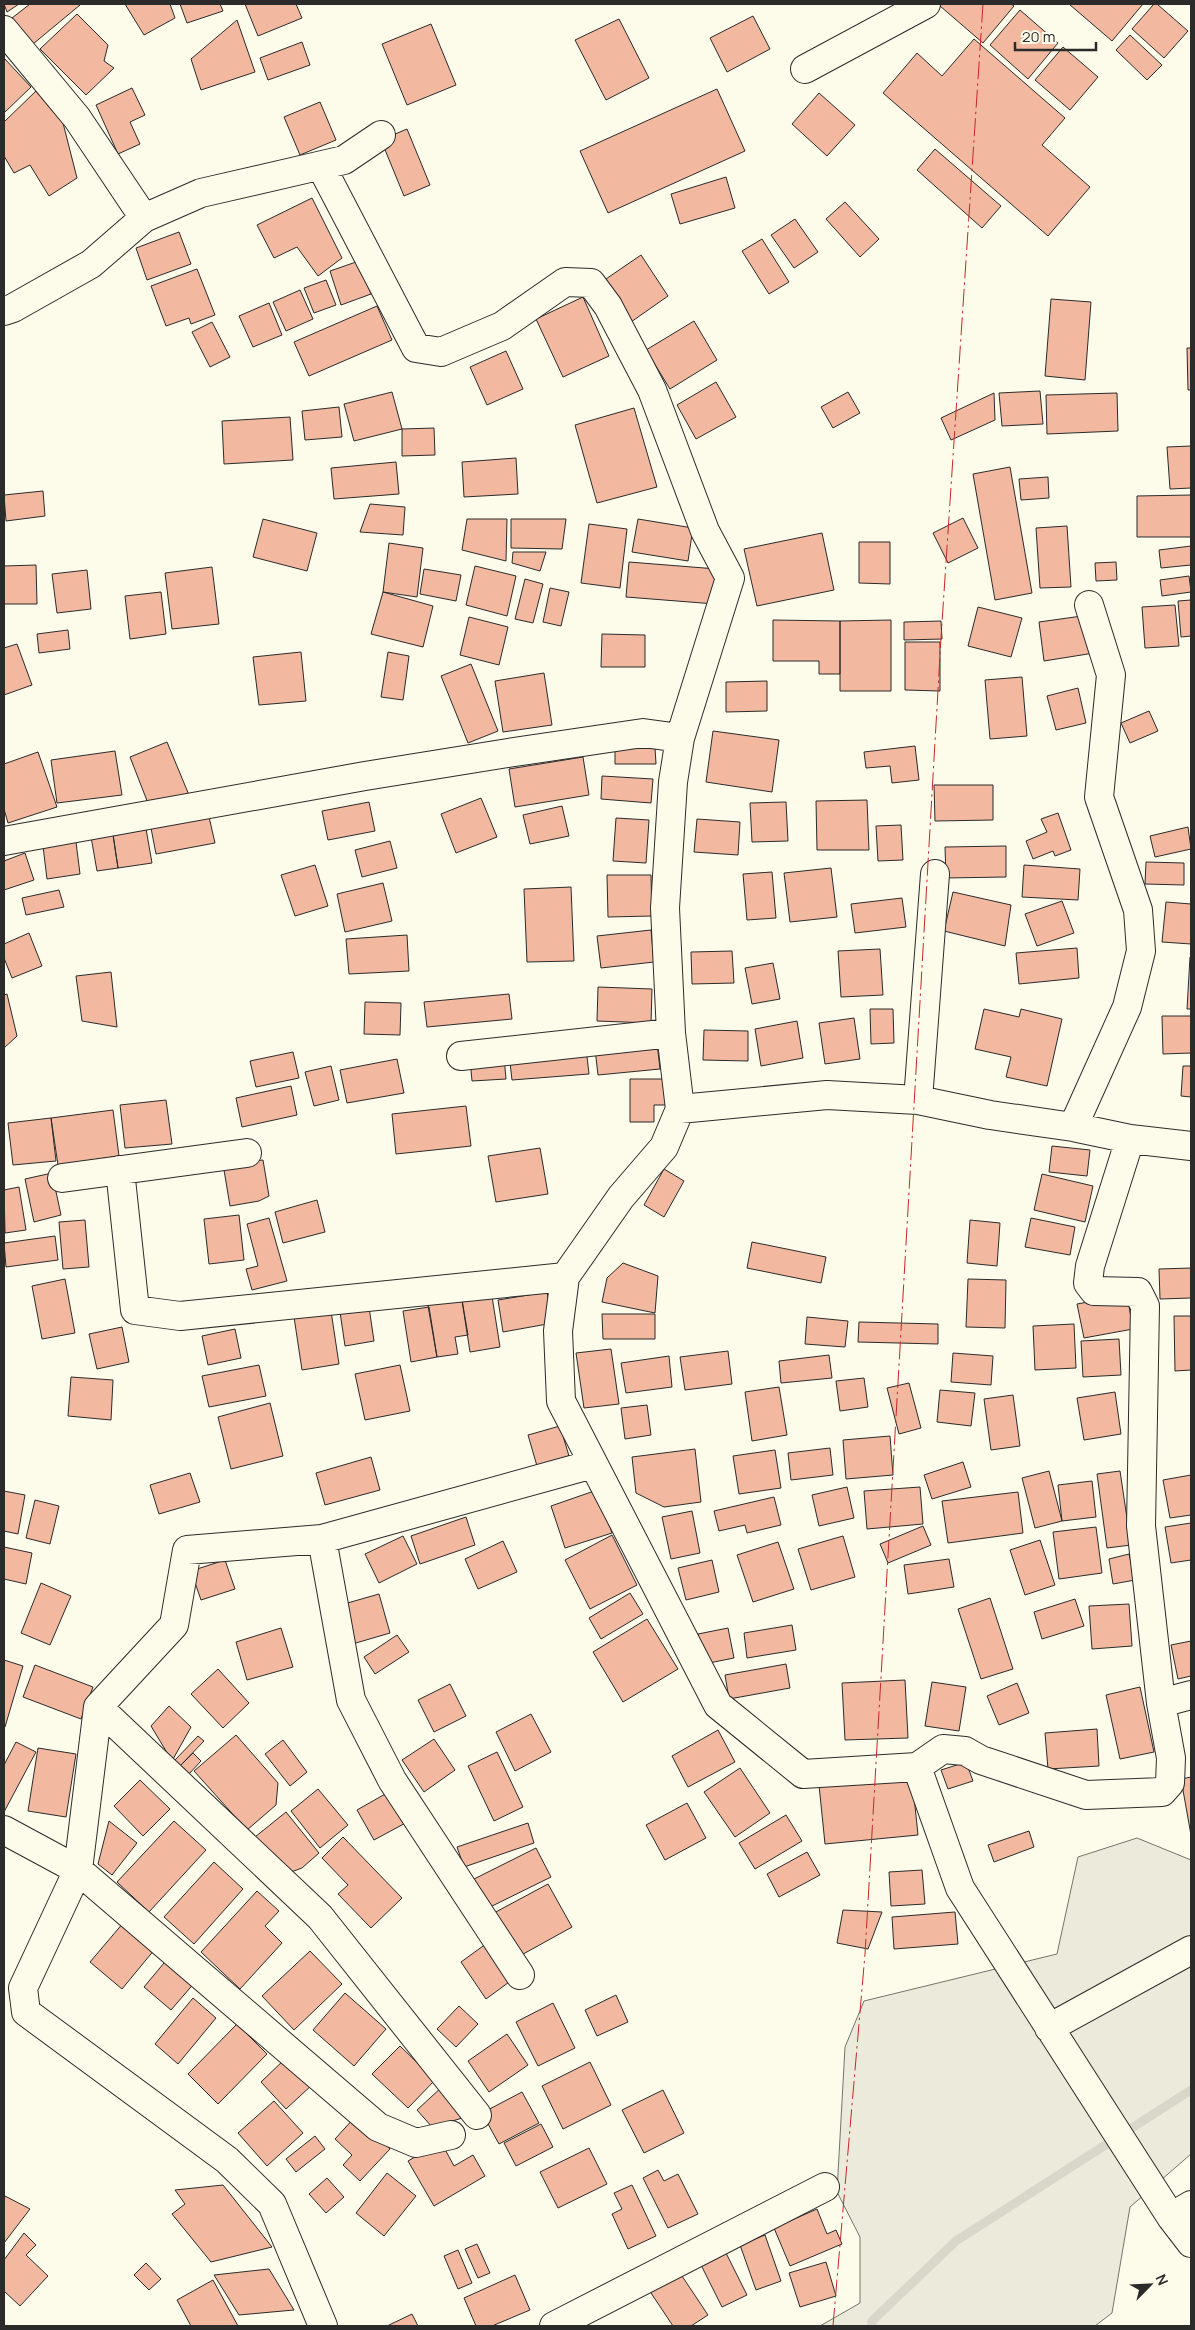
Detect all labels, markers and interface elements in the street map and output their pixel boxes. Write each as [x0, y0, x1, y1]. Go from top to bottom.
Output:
scale bar [1015, 20, 1096, 52]
text: 20 m [1022, 26, 1055, 47]
north arrow [1125, 2260, 1175, 2310]
text: N [1152, 2271, 1173, 2288]

